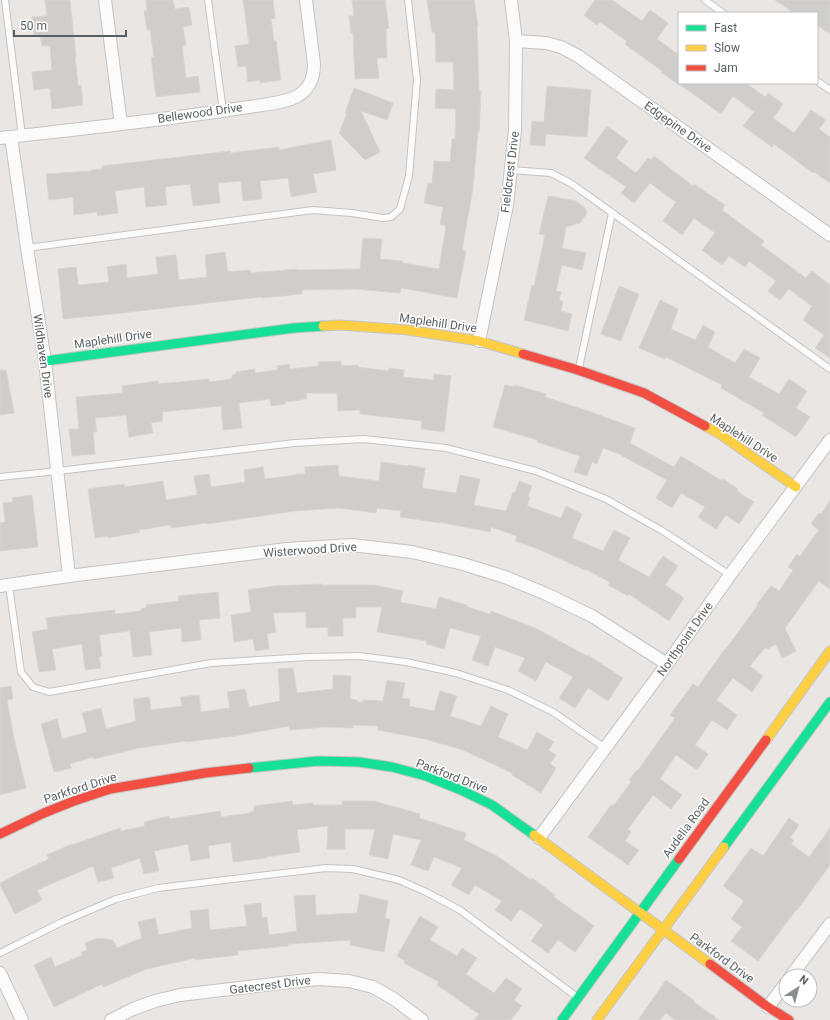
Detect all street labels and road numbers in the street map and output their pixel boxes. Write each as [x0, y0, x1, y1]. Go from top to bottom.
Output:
street label: Edgepine Drive [642, 99, 714, 155]
street label: Bellewood Drive [157, 100, 243, 126]
street label: Fieldcrest Drive [498, 130, 522, 214]
street label: Maplehill Drive [398, 311, 478, 335]
street label: Wildhaven Drive [30, 313, 56, 399]
street label: Maplehill Drive [73, 327, 153, 351]
street label: Maplehill Drive [707, 411, 781, 465]
street label: Wisterwood Drive [263, 540, 357, 560]
street label: Northpoint Drive [654, 599, 716, 679]
street label: Parkford Drive [414, 756, 490, 796]
street label: Parkford Drive [42, 770, 118, 806]
street label: Audelia Road [660, 795, 712, 861]
street label: Parkford Drive [687, 930, 757, 986]
street label: Gatecrest Drive [229, 973, 311, 997]

